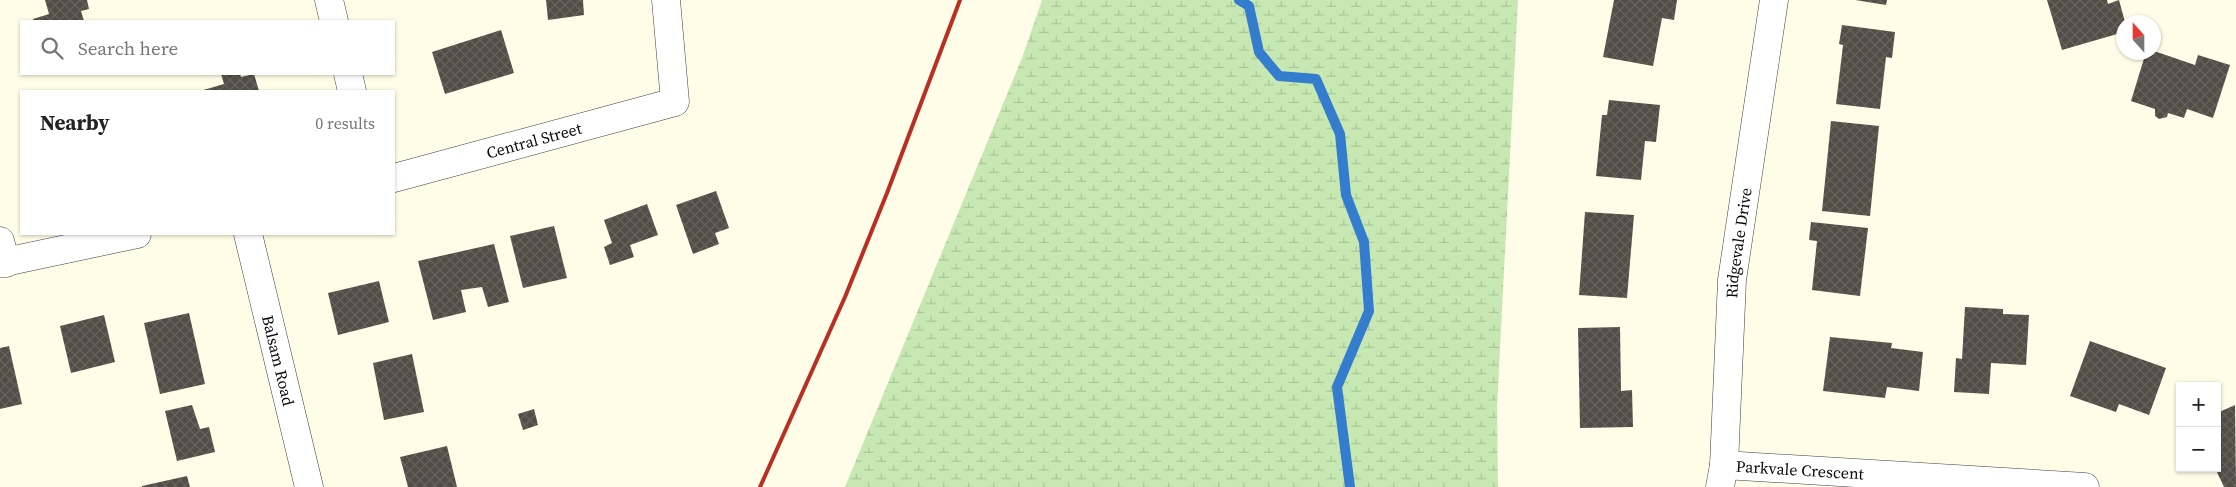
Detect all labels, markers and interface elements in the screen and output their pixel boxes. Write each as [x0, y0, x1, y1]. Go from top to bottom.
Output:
north arrow [2116, 15, 2161, 60]
search box [20, 20, 395, 75]
icon: search [38, 34, 66, 62]
text: Search here [78, 35, 178, 61]
text: Nearby [40, 108, 110, 137]
text: 0 results [315, 112, 375, 134]
street label: Central Street [484, 117, 585, 164]
street label: Ridgevale Drive [1720, 186, 1757, 299]
street label: Balsam Road [257, 313, 300, 408]
map controls [2176, 382, 2221, 472]
button: + [2176, 382, 2221, 427]
button: − [2176, 427, 2221, 472]
street label: Parkvale Crescent [1735, 455, 1865, 485]

